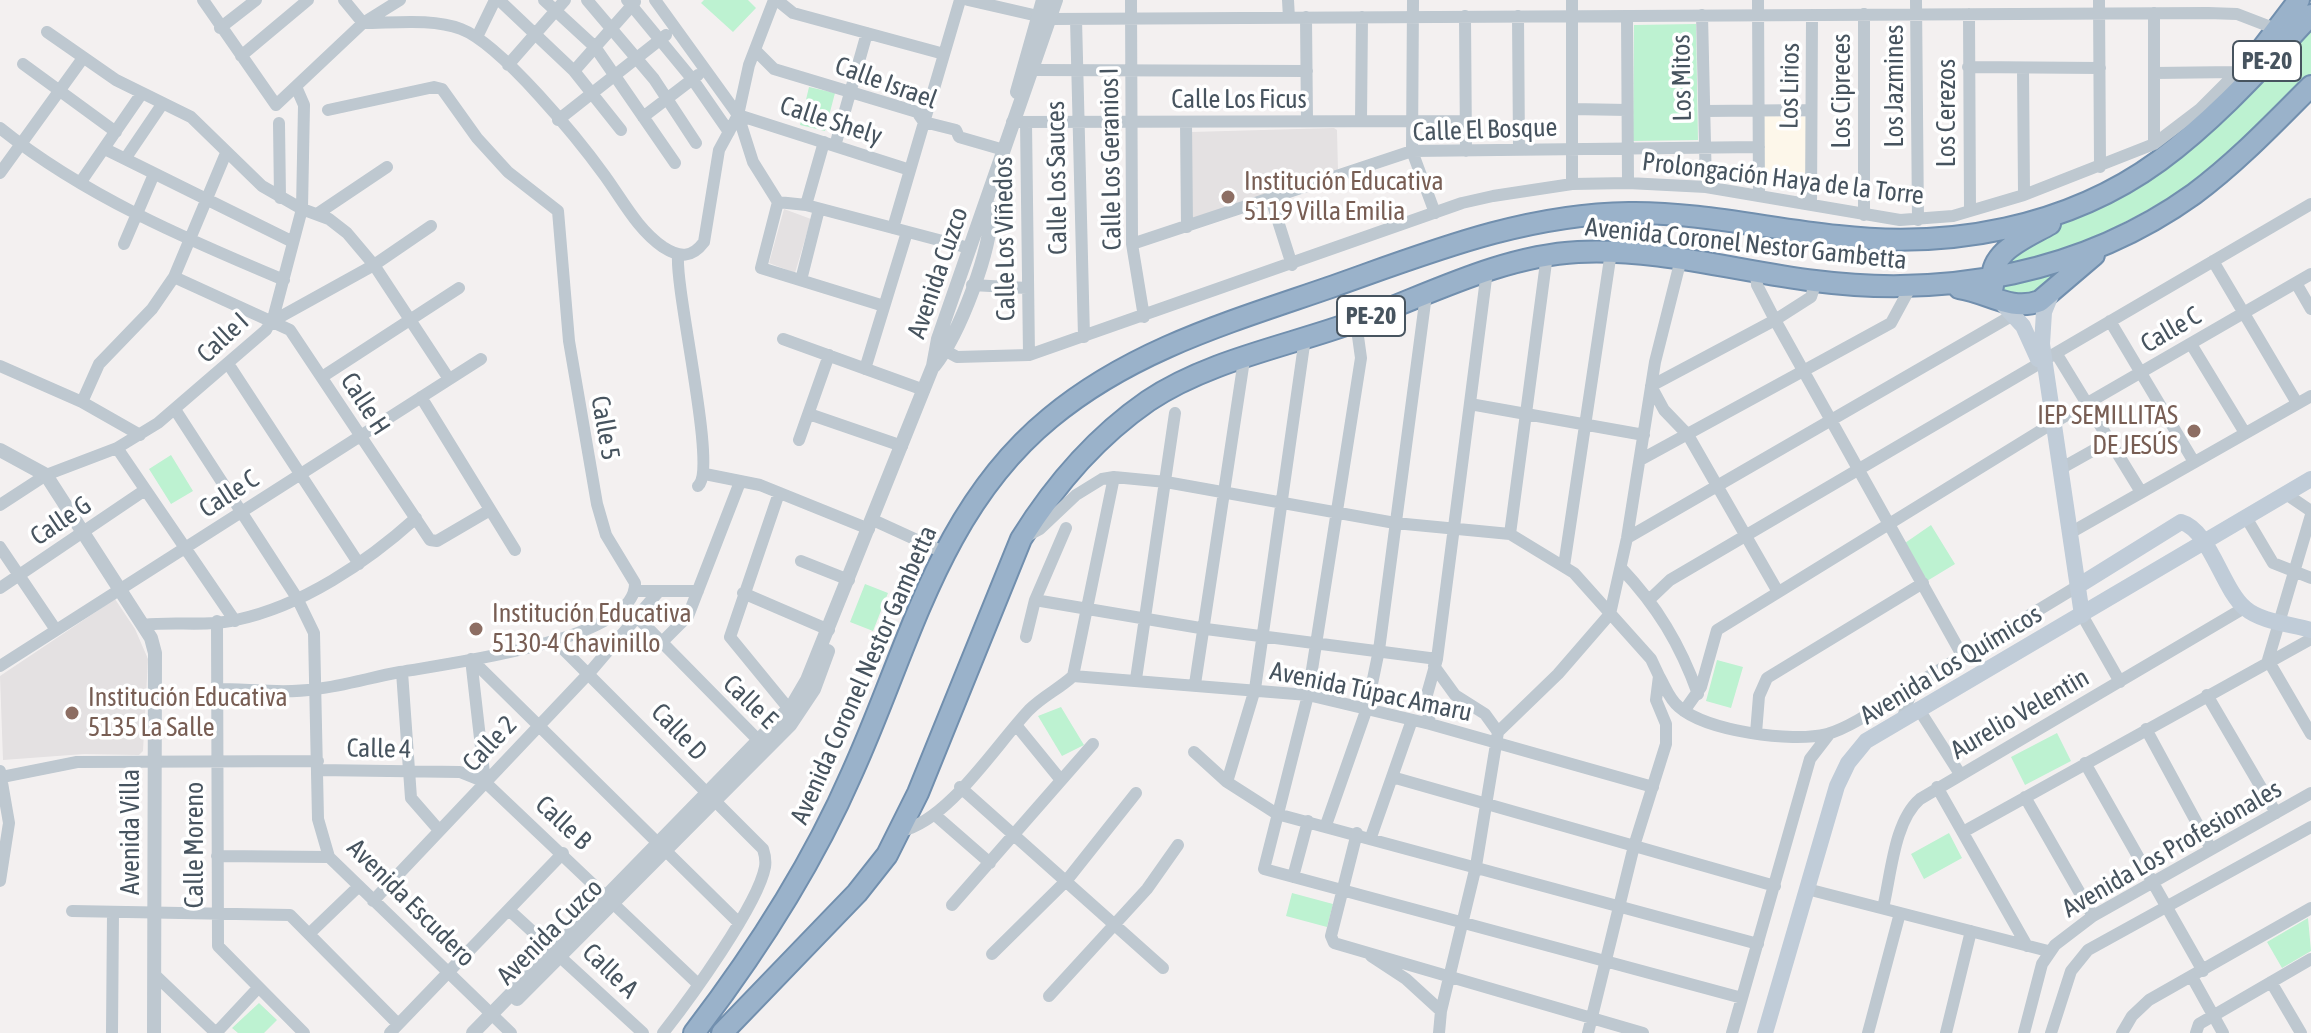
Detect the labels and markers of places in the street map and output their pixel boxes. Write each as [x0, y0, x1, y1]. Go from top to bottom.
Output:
place label: Institución Educativa 5119 Villa Emilia [1244, 166, 1444, 228]
marker: Institución Educativa 5119 Villa Emilia [1219, 188, 1237, 206]
place label: IEP SEMILLITAS DE JESÚS [2037, 400, 2178, 462]
marker: IEP SEMILLITAS DE JESÚS [2185, 422, 2203, 440]
place label: Institución Educativa 5130-4 Chavinillo [492, 598, 692, 660]
marker: Institución Educativa 5130-4 Chavinillo [467, 620, 485, 638]
place label: Institución Educativa 5135 La Salle [88, 682, 288, 744]
marker: Institución Educativa 5135 La Salle [63, 704, 81, 722]

